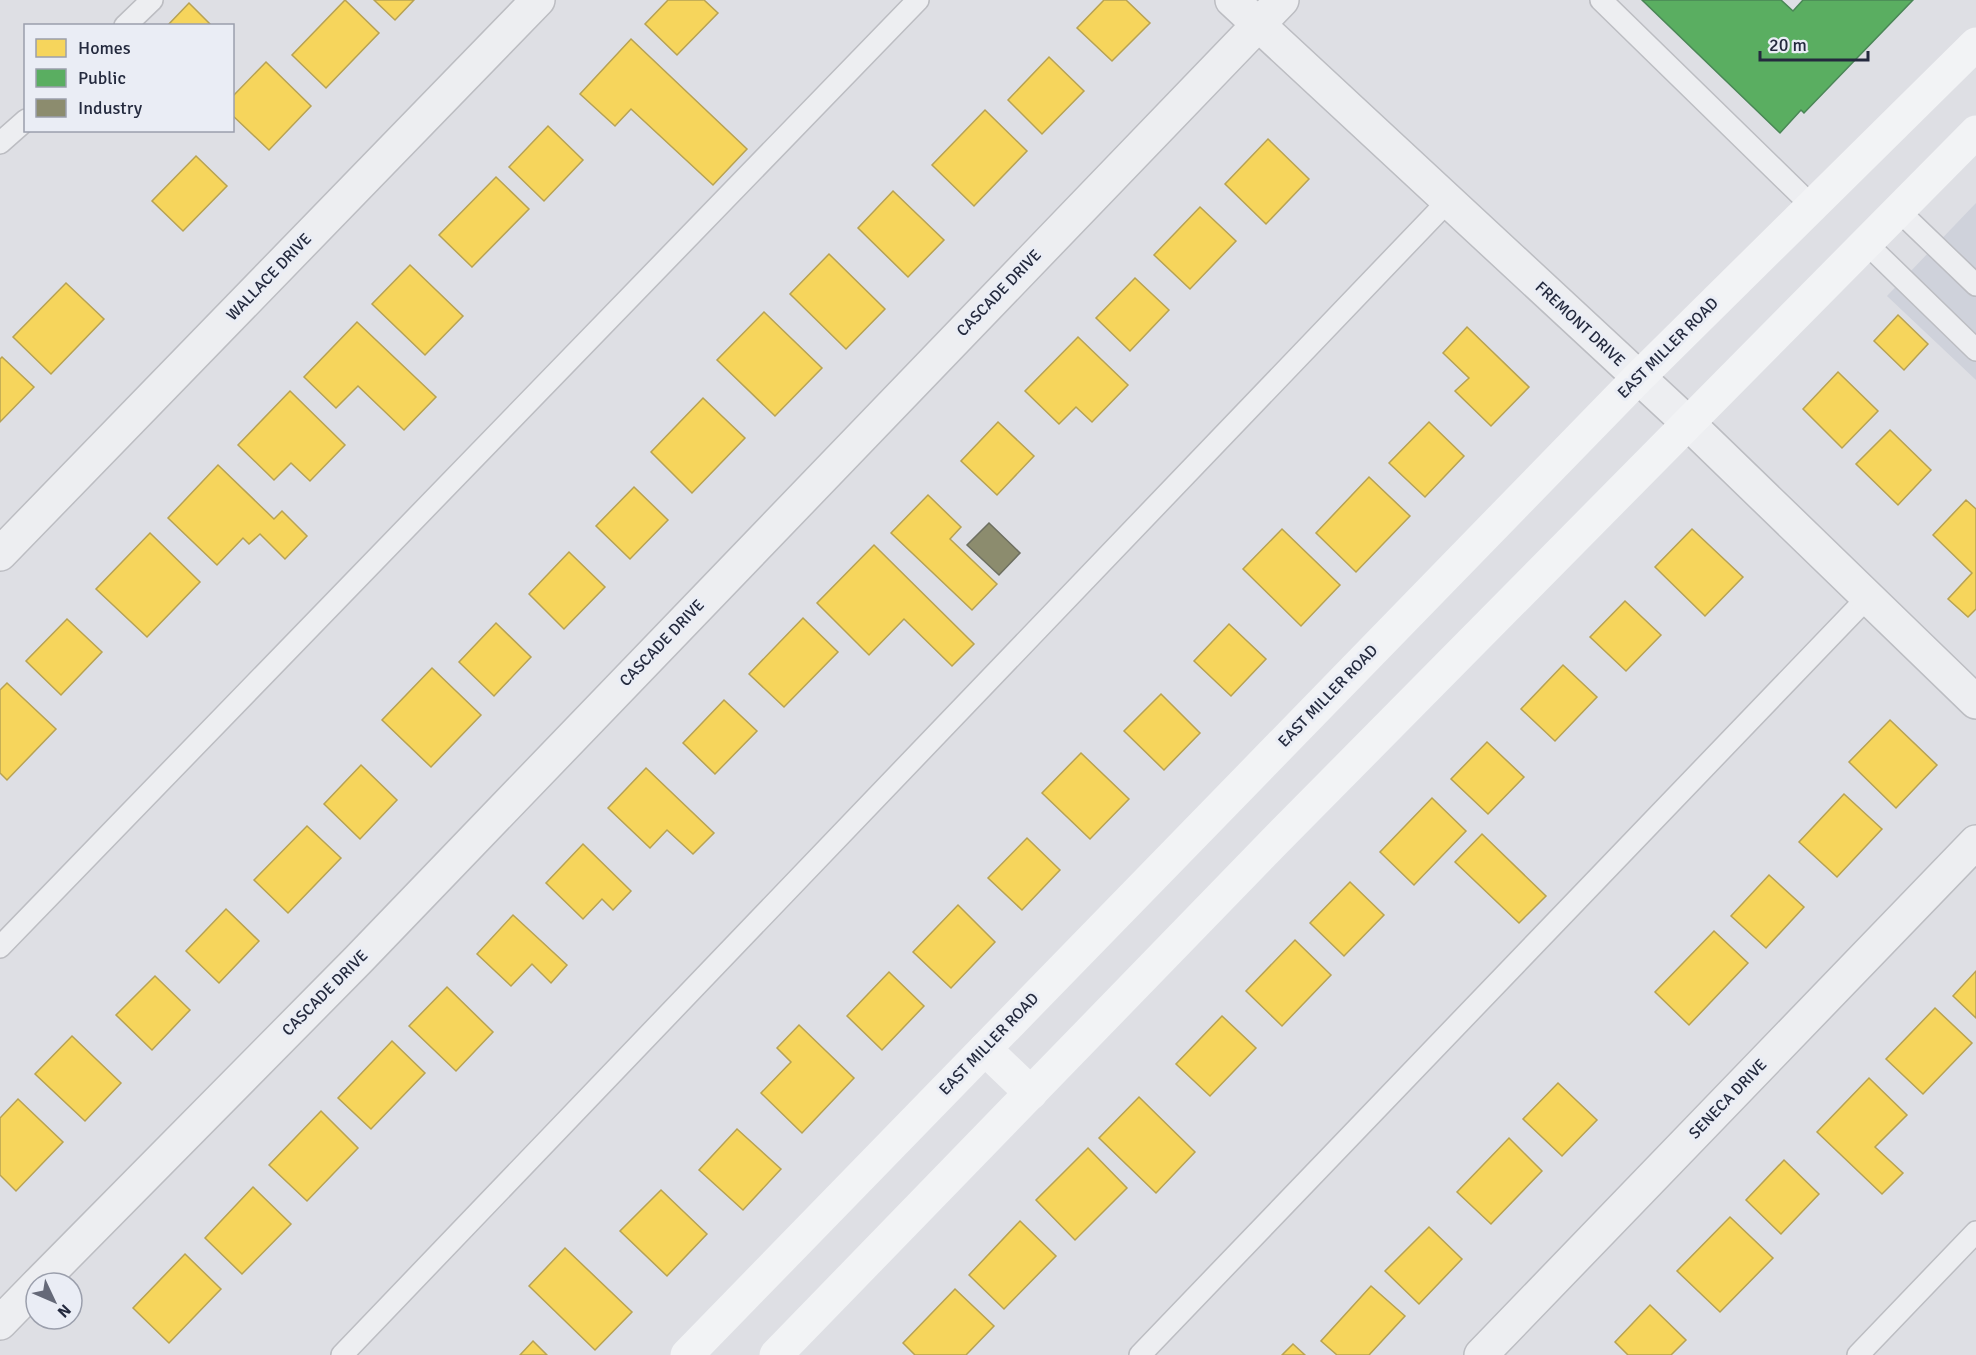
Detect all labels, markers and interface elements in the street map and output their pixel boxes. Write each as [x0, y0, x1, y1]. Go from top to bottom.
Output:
legend [24, 24, 234, 132]
scale bar [1760, 24, 1868, 62]
text: 20 m [1769, 34, 1807, 56]
text: Homes [78, 37, 131, 59]
text: Public [78, 67, 126, 89]
text: Industry [78, 97, 143, 119]
street label: WALLACE DRIVE [222, 229, 316, 325]
street label: CASCADE DRIVE [952, 245, 1046, 341]
street label: FREMONT DRIVE [1531, 277, 1629, 371]
street label: EAST MILLER ROAD [1613, 293, 1723, 403]
street label: CASCADE DRIVE [615, 595, 709, 691]
street label: EAST MILLER ROAD [1274, 641, 1382, 751]
street label: CASCADE DRIVE [278, 946, 372, 1040]
street label: EAST MILLER ROAD [935, 989, 1043, 1099]
street label: SENECA DRIVE [1685, 1055, 1771, 1143]
north arrow [24, 1271, 84, 1331]
text: N [53, 1300, 75, 1322]

